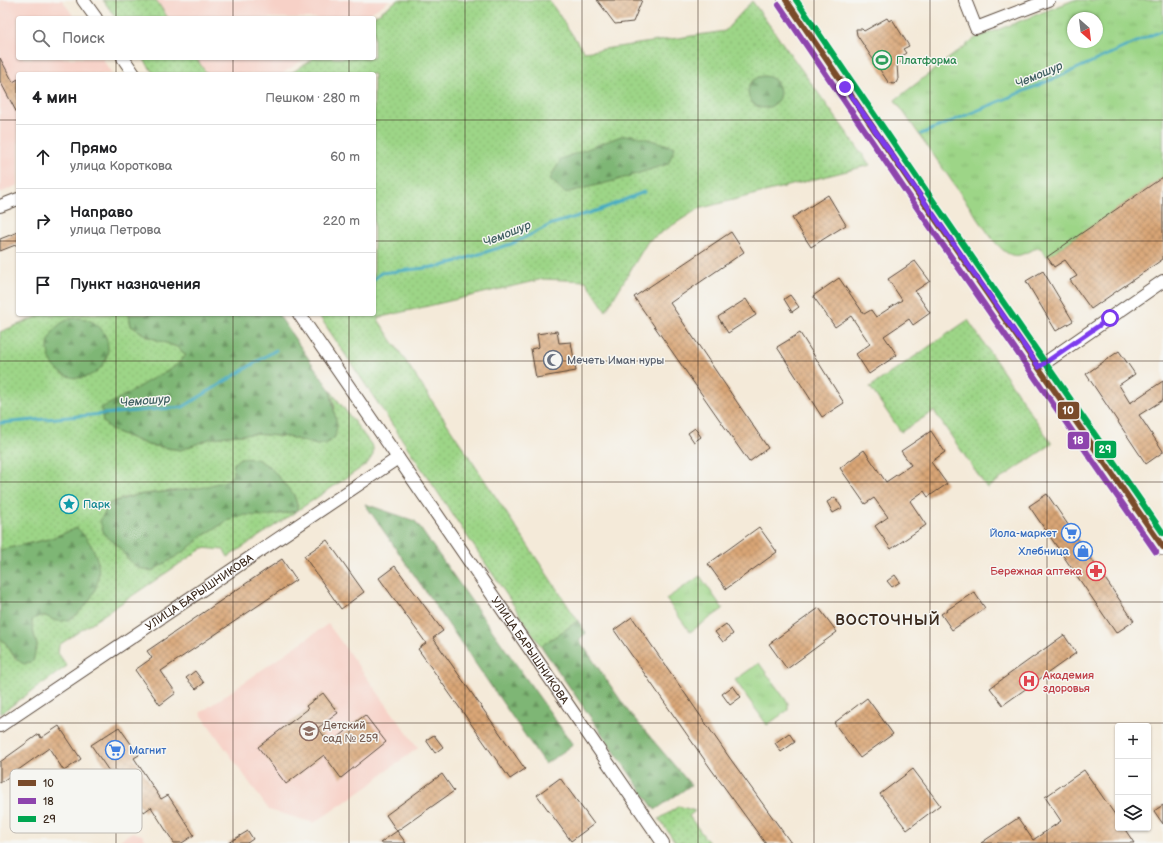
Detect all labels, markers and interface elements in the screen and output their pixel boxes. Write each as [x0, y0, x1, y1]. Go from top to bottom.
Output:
north arrow [1067, 12, 1103, 48]
search box [16, 16, 376, 60]
icon: search [30, 27, 52, 49]
text: Поиск [62, 29, 105, 48]
sports icon: Платформа [871, 49, 893, 71]
place label: Платформа [896, 54, 957, 67]
water label: Чемошур [1013, 58, 1065, 92]
route end [836, 78, 854, 96]
text: 4 мин [32, 88, 77, 108]
text: Пешком · 280 m [265, 90, 360, 106]
text: Прямо [70, 139, 117, 158]
icon: ahead [32, 146, 54, 168]
text: 60 m [330, 149, 360, 165]
text: улица Короткова [70, 158, 173, 174]
text: Направо [70, 203, 133, 222]
icon: right [32, 210, 54, 232]
text: 220 m [323, 213, 360, 229]
water label: Чемошур [481, 218, 533, 250]
text: улица Петрова [70, 222, 161, 238]
icon: arrive [32, 274, 54, 296]
text: Пункт назначения [70, 275, 201, 294]
route start [1101, 309, 1119, 327]
mosque icon: Мечеть Иман нуры [542, 349, 564, 371]
place label: Мечеть Иман нуры [567, 354, 664, 367]
water label: Чемошур [119, 391, 171, 411]
line badge: 10 [1057, 401, 1080, 420]
text: 10 [1062, 404, 1074, 417]
line badge: 18 [1067, 431, 1090, 450]
text: 18 [1072, 434, 1084, 447]
line badge: 29 [1094, 440, 1117, 459]
text: 29 [1098, 443, 1112, 456]
place icon: Парк [58, 493, 80, 515]
place label: Парк [83, 498, 110, 511]
supermarket icon: Йола-маркет [1060, 522, 1082, 544]
place label: Йола-маркет [989, 527, 1057, 540]
shop icon: Хлебница [1072, 540, 1094, 562]
place label: Хлебница [1019, 545, 1069, 558]
street label: УЛИЦА БАРЫШНИКОВА [143, 551, 256, 633]
pharmacy icon: Бережная аптека [1085, 560, 1107, 582]
place label: Бережная аптека [990, 565, 1082, 578]
street label: УЛИЦА БАРЫШНИКОВА [489, 594, 572, 706]
district label: ВОСТОЧНЫЙ [835, 610, 941, 630]
place label: Академия здоровья [1042, 669, 1094, 695]
hospital icon: Академия здоровья [1018, 670, 1040, 692]
place label: Детский сад № 259 [323, 719, 378, 745]
school or university icon: Детский сад № 259 [298, 720, 320, 742]
map controls [1115, 723, 1151, 831]
button: + [1115, 723, 1151, 759]
supermarket icon: Магнит [104, 739, 126, 761]
place label: Магнит [129, 744, 166, 757]
button: − [1115, 759, 1151, 795]
legend [10, 769, 142, 833]
text: 10 [43, 777, 54, 790]
text: 18 [43, 795, 54, 808]
button: layers [1115, 795, 1151, 831]
text: 29 [43, 813, 56, 826]

